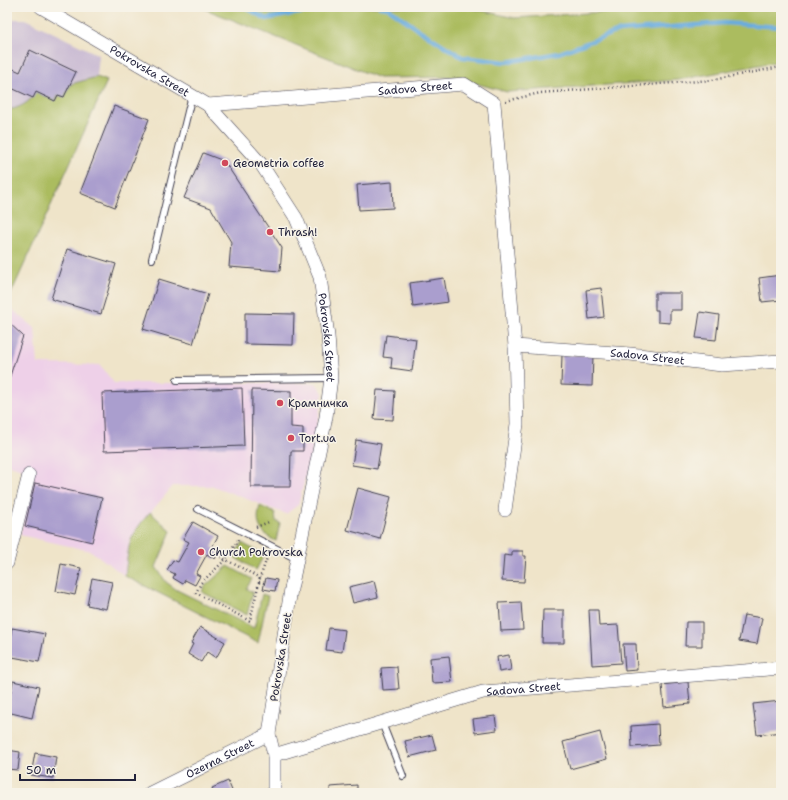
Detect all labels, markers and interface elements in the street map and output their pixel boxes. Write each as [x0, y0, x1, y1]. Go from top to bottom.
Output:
street label: Pokrovska Street [107, 42, 192, 100]
street label: Sadova Street [377, 77, 453, 99]
place label: Geometria coffee [233, 156, 325, 171]
marker: Geometria coffee [220, 158, 230, 168]
place label: Thrash! [278, 225, 317, 240]
marker: Thrash! [265, 227, 275, 237]
street label: Pokrovska Street [315, 292, 338, 383]
street label: Sadova Street [610, 345, 686, 368]
place label: Крамничка [288, 396, 348, 411]
marker: Крамничка [275, 398, 285, 408]
place label: Tort.ua [299, 431, 336, 446]
marker: Tort.ua [286, 433, 296, 443]
place label: Church Pokrovska [209, 545, 303, 560]
marker: Church Pokrovska [196, 547, 206, 557]
street label: Pokrovska Street [267, 611, 295, 703]
street label: Sadova Street [486, 678, 562, 699]
street label: Ozerna Street [183, 735, 257, 782]
scale bar [20, 756, 135, 782]
text: 50 m [26, 762, 56, 778]

